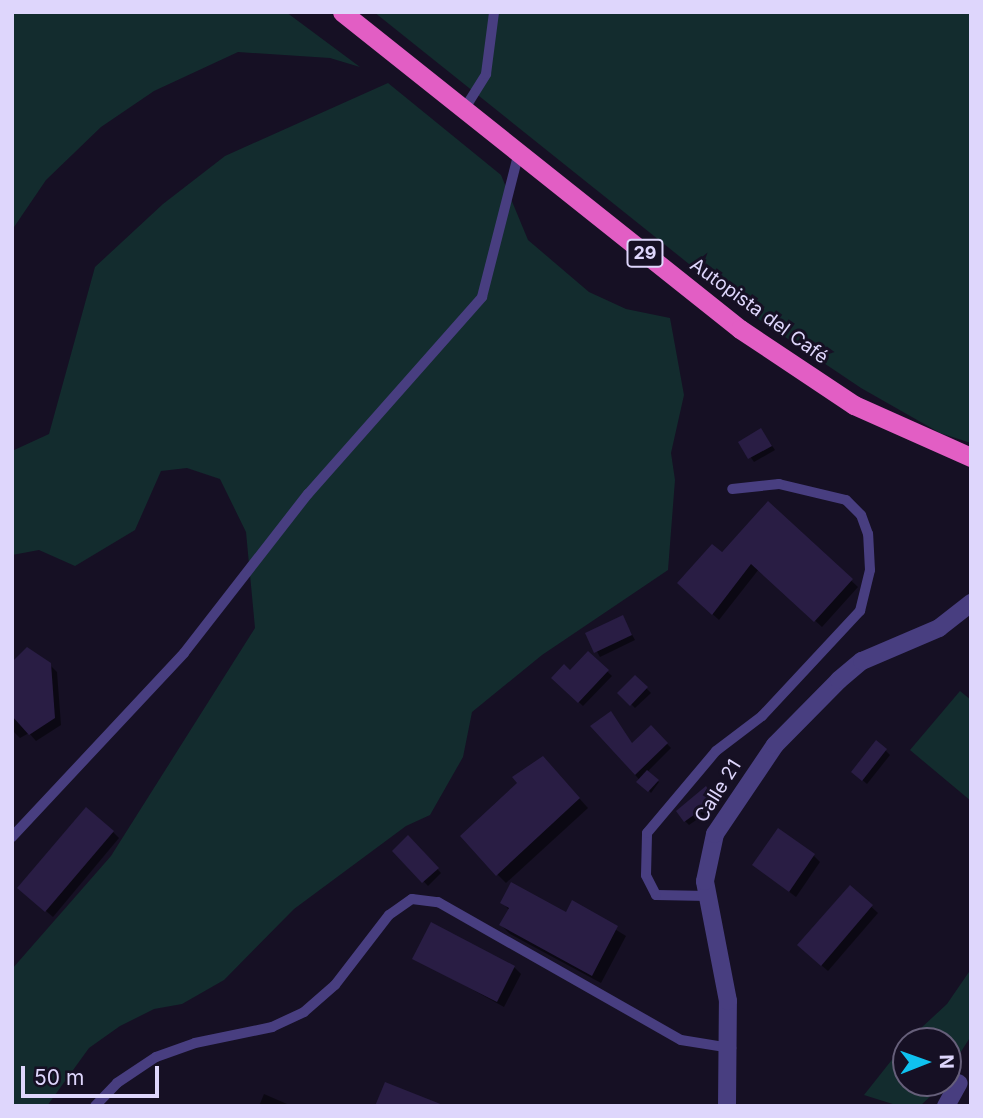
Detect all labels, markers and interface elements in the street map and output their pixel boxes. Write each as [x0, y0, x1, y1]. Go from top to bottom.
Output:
road number: 29 [626, 239, 664, 268]
street label: Autopista del Café [686, 253, 832, 369]
street label: Calle 21 [690, 755, 746, 827]
north arrow [892, 1027, 962, 1097]
scale bar [24, 1052, 163, 1096]
text: N [935, 1054, 958, 1069]
text: 50 m [34, 1065, 84, 1090]

